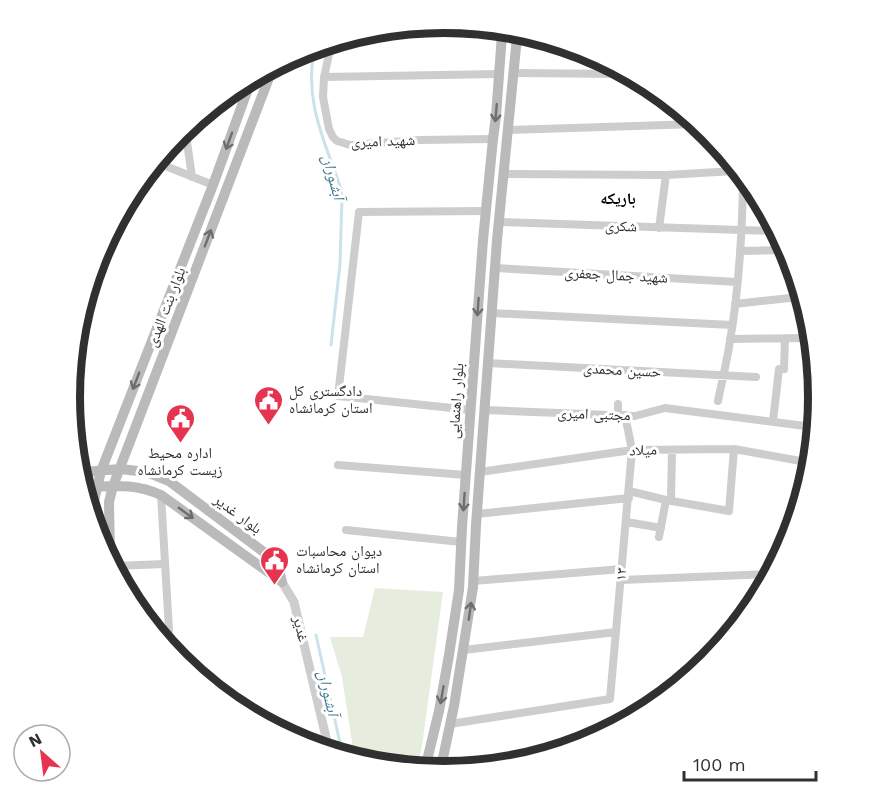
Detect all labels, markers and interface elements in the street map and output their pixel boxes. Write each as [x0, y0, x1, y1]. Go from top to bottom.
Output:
one-way arrow [490, 103, 501, 123]
one-way arrow [223, 131, 234, 150]
street label: شهید امیری [351, 131, 416, 152]
water label: آبشوران [317, 153, 350, 206]
district label: باریکه [600, 189, 636, 208]
street label: شکری [605, 216, 637, 237]
one-way arrow [203, 229, 214, 248]
street label: شهید جمال جعفری [564, 263, 668, 288]
street label: بلوار بنت الهدی [143, 265, 190, 350]
one-way arrow [472, 297, 483, 317]
street label: حسین محمدی [582, 359, 662, 382]
street label: بلوار راهنمایی [444, 362, 469, 440]
one-way arrow [130, 372, 141, 390]
place label: دادگستری کل استان کرمانشاه [289, 382, 372, 418]
public building icon: دادگستری کل استان کرمانشاه [252, 384, 284, 426]
public building icon: اداره محیط زیست کرمانشاه [164, 402, 196, 444]
street label: مجتبی امیری [557, 404, 631, 425]
street label: میلاد [629, 441, 657, 459]
place label: اداره محیط زیست کرمانشاه [137, 444, 223, 479]
street label: بلوار غدیر [210, 490, 265, 538]
one-way arrow [458, 491, 469, 511]
one-way arrow [177, 507, 193, 519]
place label: دیوان محاسبات استان کرمانشاه [296, 542, 382, 578]
public building icon: دیوان محاسبات استان کرمانشاه [259, 544, 291, 586]
street label: ۱۳ [611, 566, 631, 582]
one-way arrow [464, 602, 475, 621]
street label: غدیر [289, 613, 313, 644]
water label: آبشوران [313, 669, 344, 722]
one-way arrow [436, 685, 447, 705]
north arrow [12, 723, 72, 783]
text: N [25, 729, 45, 751]
scale bar [684, 744, 816, 782]
text: 100 m [693, 754, 746, 775]

